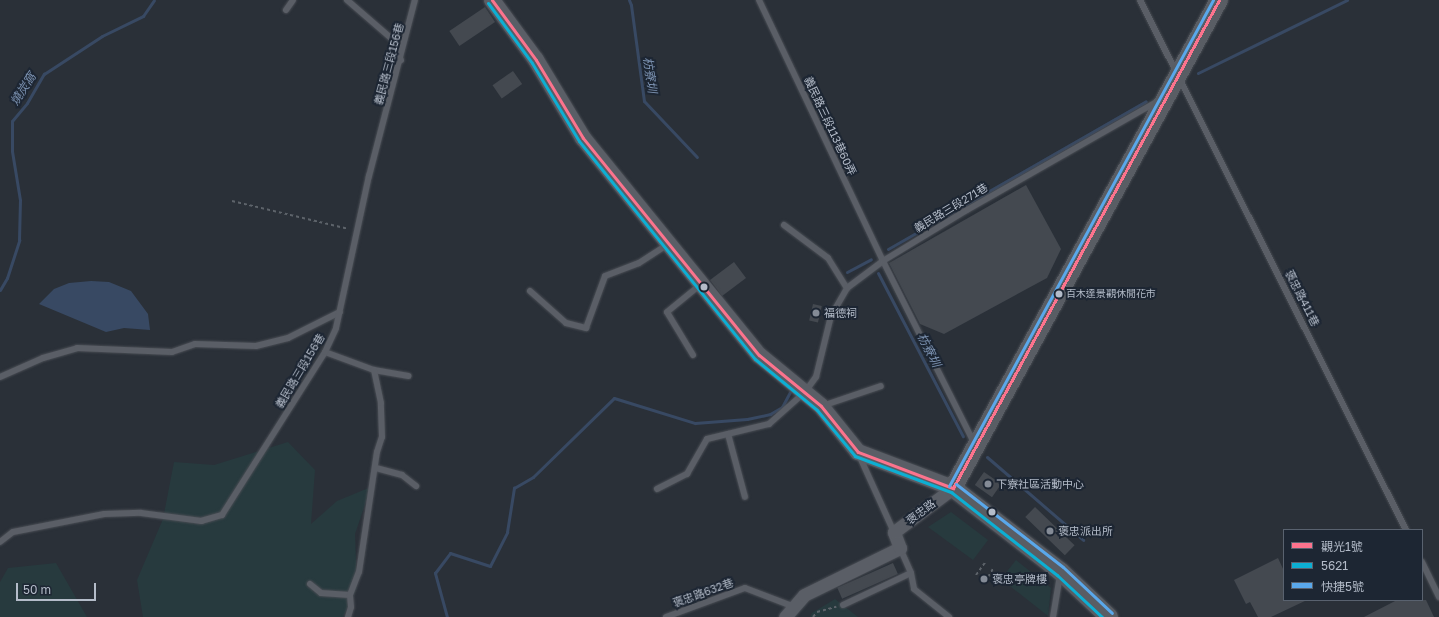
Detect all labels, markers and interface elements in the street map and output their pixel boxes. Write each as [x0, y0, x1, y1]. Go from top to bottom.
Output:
street label: 義民路三段156巷 [372, 22, 406, 106]
water label: 枋寮圳 [640, 56, 660, 94]
water label: 燒炭窩 [7, 70, 39, 108]
street label: 義民路三段113巷60弄 [801, 74, 859, 178]
street label: 義民路三段271巷 [912, 181, 990, 235]
street label: 褒忠路411巷 [1282, 268, 1322, 328]
unlabelled marker [699, 282, 709, 292]
place label: 百木達景觀休閒花市 [1066, 288, 1156, 300]
marker: 百木達景觀休閒花市 [1054, 289, 1064, 299]
place label: 福德祠 [824, 306, 857, 320]
marker: 福德祠 [811, 308, 821, 318]
street label: 義民路三段156巷 [273, 331, 327, 411]
water label: 枋寮圳 [914, 331, 944, 369]
place label: 下寮社區活動中心 [996, 477, 1084, 491]
marker: 下寮社區活動中心 [983, 479, 993, 489]
street label: 褒忠路 [904, 497, 938, 527]
unlabelled marker [987, 507, 997, 517]
place label: 褒忠派出所 [1058, 524, 1113, 538]
marker: 褒忠派出所 [1045, 526, 1055, 536]
legend [1283, 529, 1423, 601]
text: 觀光1號 [1321, 539, 1363, 554]
text: 5621 [1321, 558, 1348, 573]
place label: 褒忠亭牌樓 [992, 572, 1047, 586]
marker: 褒忠亭牌樓 [979, 574, 989, 584]
scale bar [18, 575, 98, 601]
street label: 褒忠路632巷 [671, 576, 735, 610]
text: 快捷5號 [1321, 579, 1364, 594]
text: 50 m [23, 582, 51, 597]

